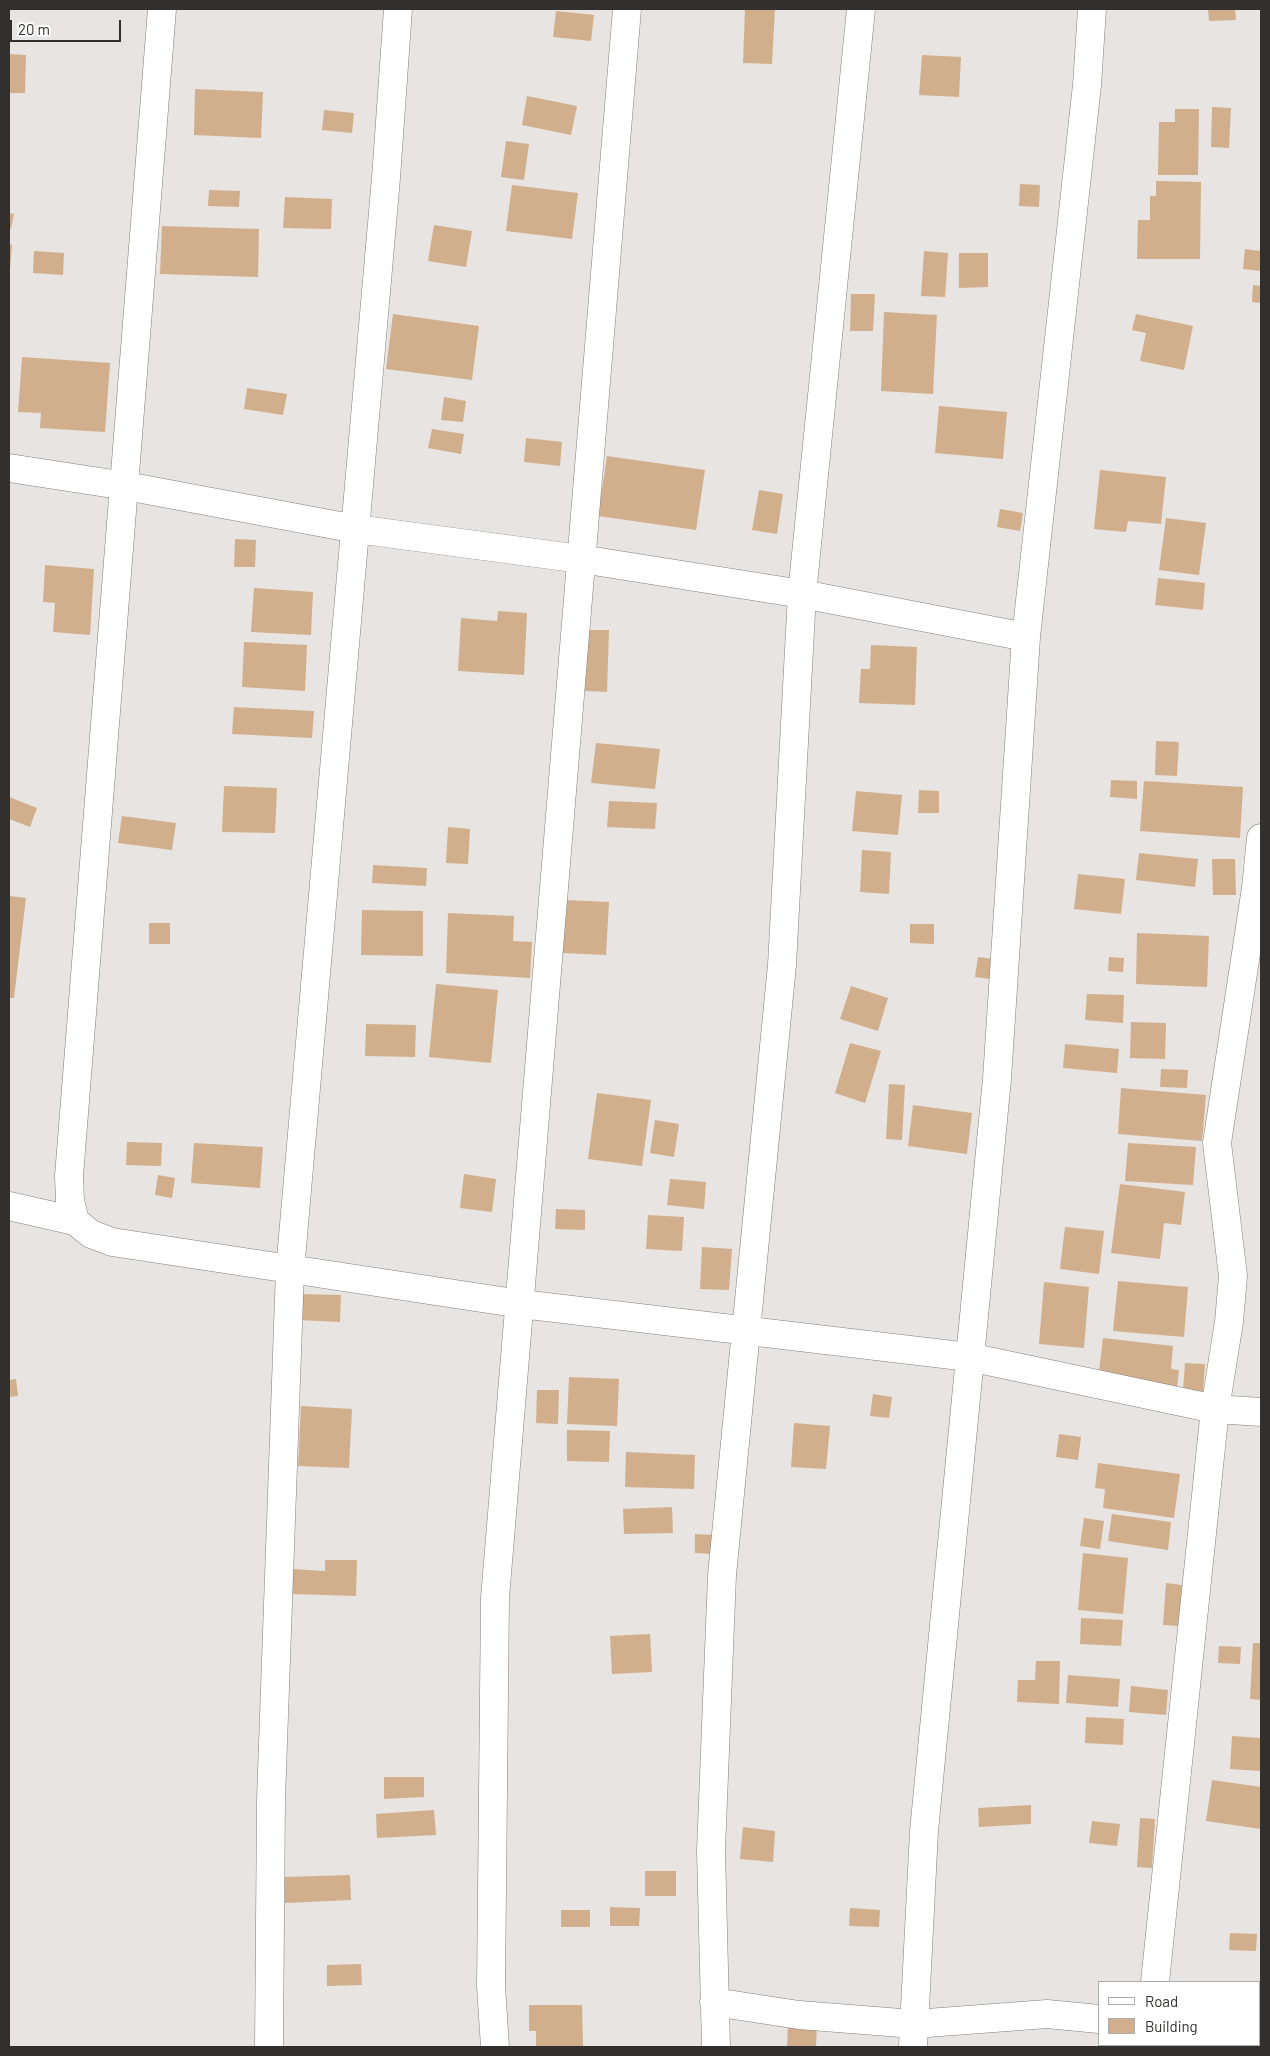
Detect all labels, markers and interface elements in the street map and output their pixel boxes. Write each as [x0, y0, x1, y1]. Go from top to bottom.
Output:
scale bar [12, 10, 124, 42]
text: 20 m [18, 20, 50, 38]
legend [1098, 1981, 1260, 2046]
text: Road [1145, 1992, 1178, 2010]
text: Building [1145, 2017, 1198, 2035]

